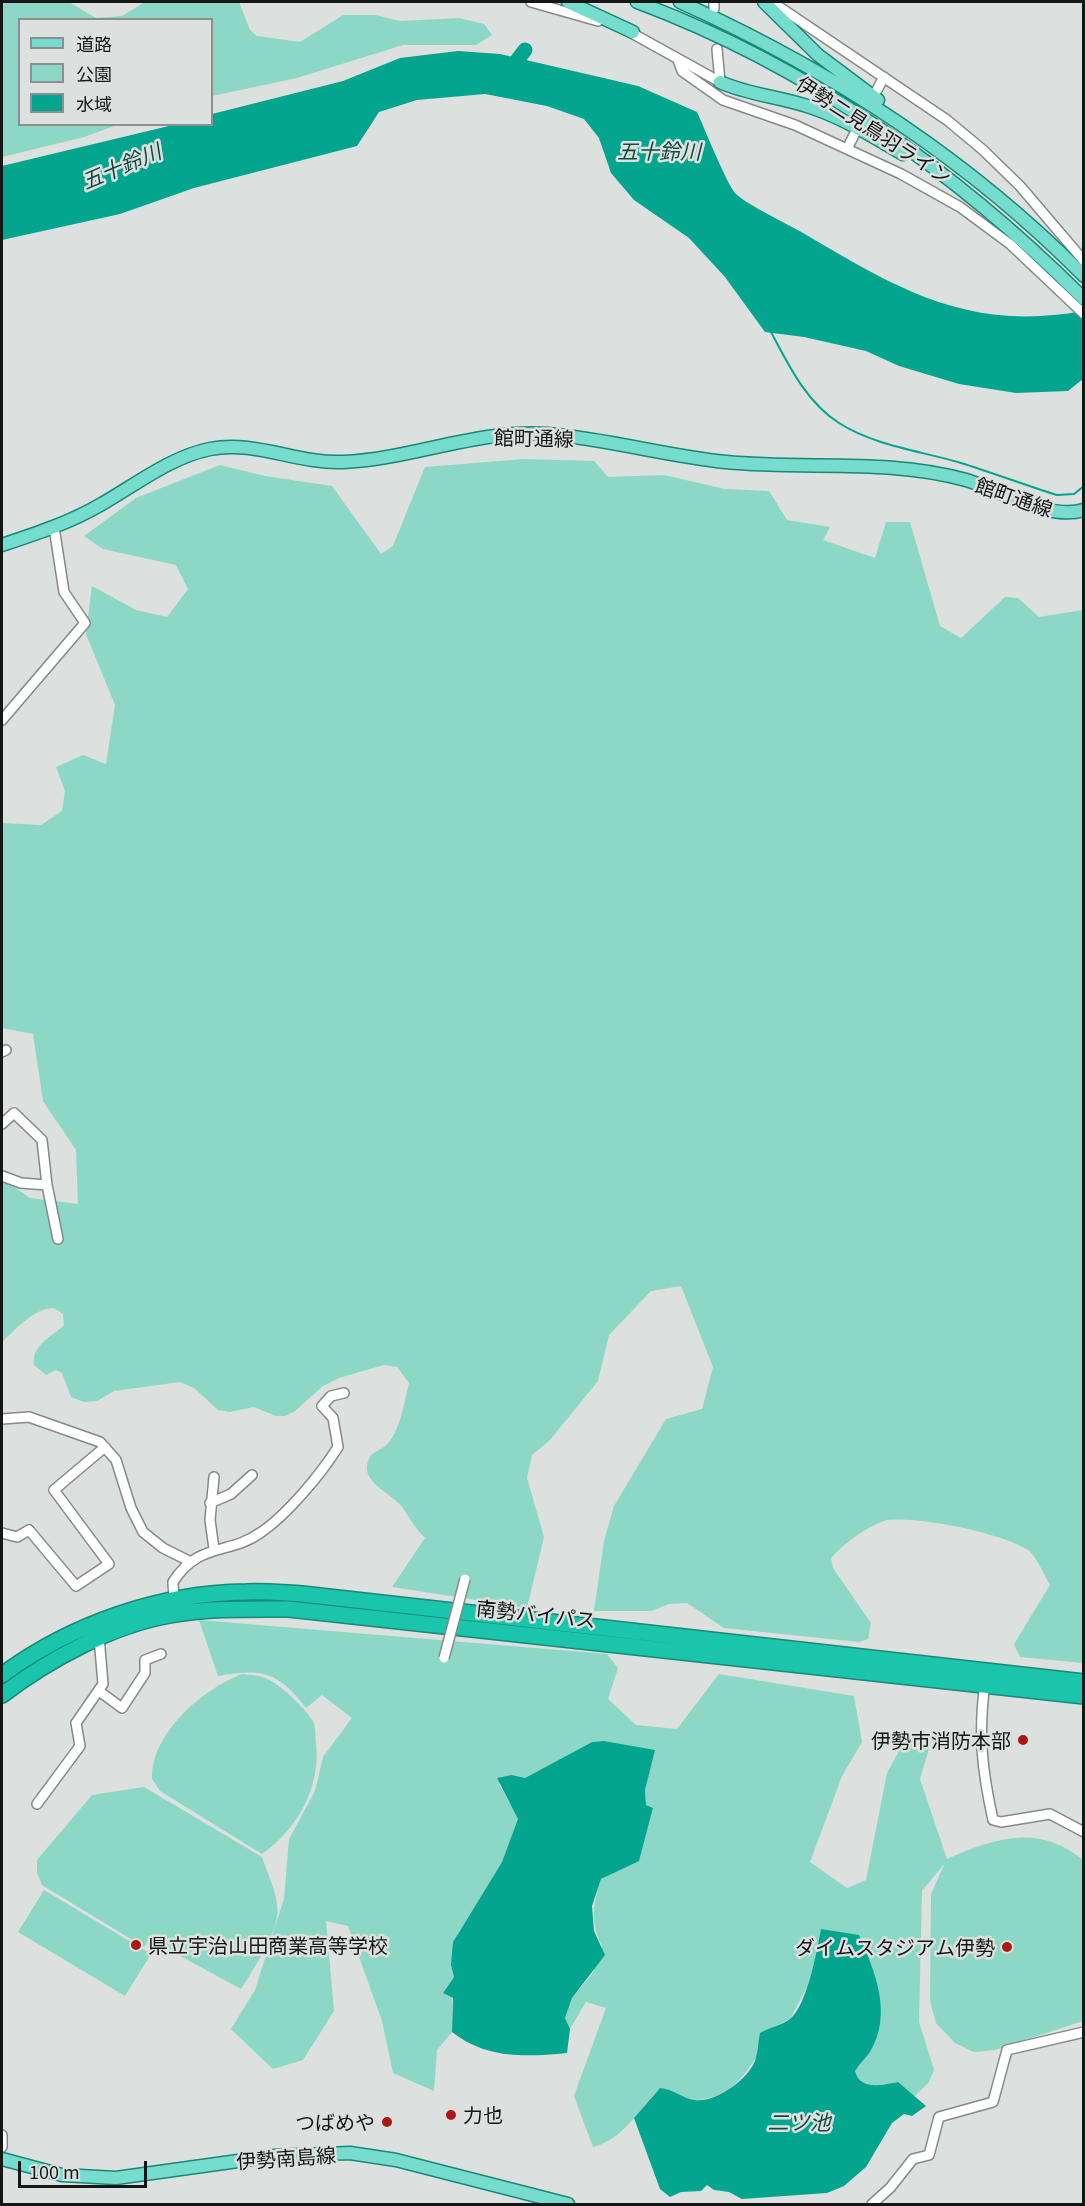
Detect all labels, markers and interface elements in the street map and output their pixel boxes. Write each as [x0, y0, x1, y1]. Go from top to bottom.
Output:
legend [18, 18, 213, 126]
text: 道路 [76, 30, 112, 56]
text: 公園 [76, 60, 112, 86]
street label: 伊勢二見鳥羽ライン [792, 71, 956, 189]
text: 水域 [76, 90, 112, 116]
water label: 五十鈴川 [77, 138, 165, 194]
water label: 五十鈴川 [617, 138, 701, 164]
street label: 館町通線 [494, 425, 574, 451]
street label: 館町通線 [972, 473, 1056, 521]
street label: 南勢バイパス [475, 1596, 597, 1632]
place label: 伊勢市消防本部 [871, 1728, 1011, 1752]
marker: 伊勢市消防本部 [1016, 1733, 1030, 1747]
place label: 県立宇治山田商業高等学校 [148, 1933, 388, 1957]
place label: ダイムスタジアム伊勢 [795, 1935, 995, 1959]
marker: 県立宇治山田商業高等学校 [129, 1938, 143, 1952]
marker: ダイムスタジアム伊勢 [1000, 1940, 1014, 1954]
place label: 力也 [463, 2103, 503, 2127]
marker: 力也 [444, 2108, 458, 2122]
water label: 二ツ池 [768, 2109, 830, 2135]
place label: つばめや [295, 2110, 375, 2134]
marker: つばめや [380, 2115, 394, 2129]
street label: 伊勢南島線 [235, 2143, 337, 2173]
scale bar [21, 2149, 150, 2187]
text: 100 m [29, 2158, 80, 2184]

